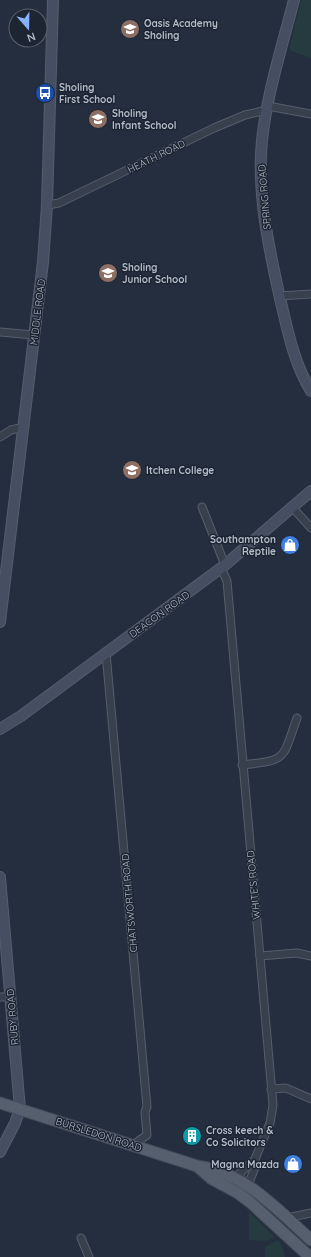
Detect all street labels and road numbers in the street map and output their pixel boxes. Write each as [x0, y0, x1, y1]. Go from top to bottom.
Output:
street label: HEATH ROAD [125, 137, 187, 176]
street label: SPRING ROAD [255, 164, 274, 230]
street label: MIDDLE ROAD [27, 278, 48, 346]
street label: DEACON ROAD [127, 588, 192, 641]
street label: WHITE'S ROAD [244, 850, 263, 920]
street label: CHATSWORTH ROAD [119, 853, 140, 953]
street label: RUBY ROAD [4, 988, 21, 1046]
street label: BURSLEDON ROAD [54, 1114, 144, 1155]

